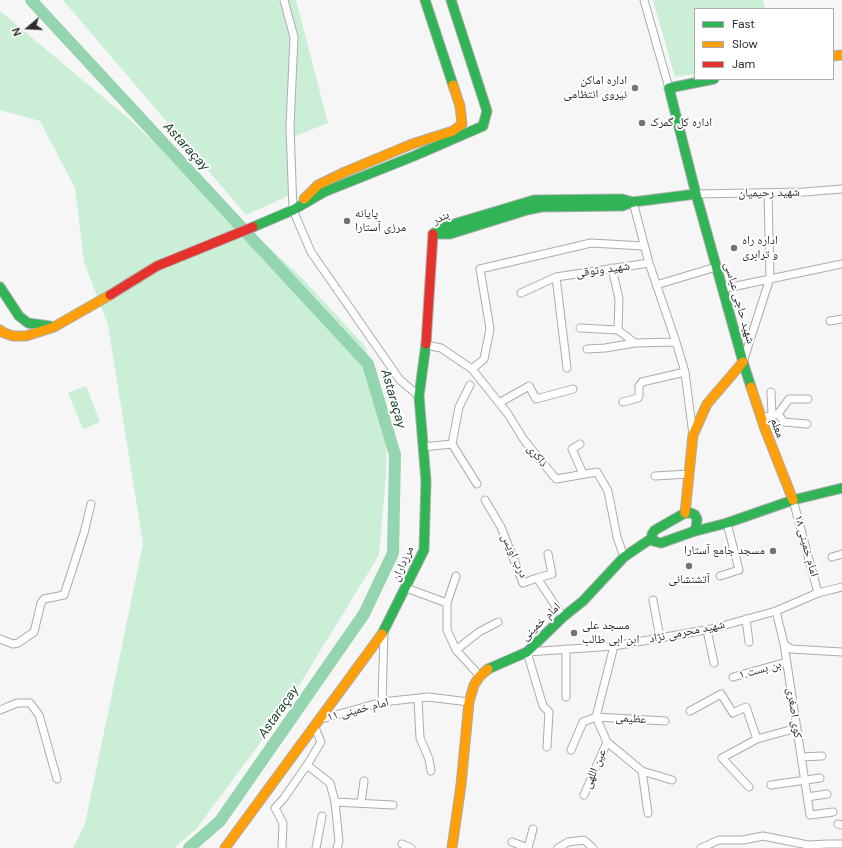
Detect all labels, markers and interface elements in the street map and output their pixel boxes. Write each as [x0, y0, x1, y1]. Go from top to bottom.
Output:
north arrow [8, 8, 48, 48]
legend [694, 8, 834, 80]
text: Fast [732, 16, 755, 32]
text: N [9, 26, 25, 38]
text: Slow [732, 36, 758, 52]
text: Jam [732, 56, 755, 72]
place label: اداره اماکن نیروی انتظامی [564, 74, 627, 102]
marker: اداره اماکن نیروی انتظامی [630, 83, 640, 93]
place label: اداره کل گمرک [650, 116, 712, 130]
marker: اداره کل گمرک [637, 118, 647, 128]
water label: Astaraçay [160, 119, 212, 175]
street label: شهید رحیمیان [738, 185, 800, 201]
place label: پایانه مرزی آستارا [355, 207, 406, 235]
street label: بندر [430, 208, 452, 228]
marker: پایانه مرزی آستارا [342, 216, 352, 226]
place label: اداره راه و ترابری [742, 234, 778, 262]
marker: اداره راه و ترابری [729, 243, 739, 253]
street label: شهید وثوقی [575, 259, 631, 281]
street label: شهید حاجی عباسی [720, 261, 758, 345]
water label: Astaraçay [377, 368, 409, 430]
street label: معلم [767, 416, 787, 440]
street label: ذاکری [524, 442, 550, 470]
street label: امام خمینی ۱۸ [791, 514, 821, 578]
street label: درب اویس [498, 532, 530, 580]
street label: مرزداران [389, 544, 417, 584]
place label: مسجد جامع آستارا [684, 544, 765, 558]
marker: مسجد جامع آستارا [768, 546, 778, 556]
marker: آتشنشانی [684, 561, 694, 571]
place label: آتشنشانی [669, 573, 709, 587]
street label: امام خمینی [518, 600, 564, 644]
street label: شهید محرمی نژاد [648, 618, 726, 646]
place label: مسجد علی ابن ابی طالب [582, 619, 639, 647]
marker: مسجد علی ابن ابی طالب [569, 628, 579, 638]
street label: بن بست ۱ [737, 657, 783, 683]
water label: Astaraçay [255, 683, 303, 741]
street label: کوی اصغری [783, 687, 805, 739]
street label: امام خمینی ۱۱ [326, 695, 390, 725]
street label: عظیمی [615, 711, 647, 727]
street label: عین اللهی [580, 747, 610, 791]

